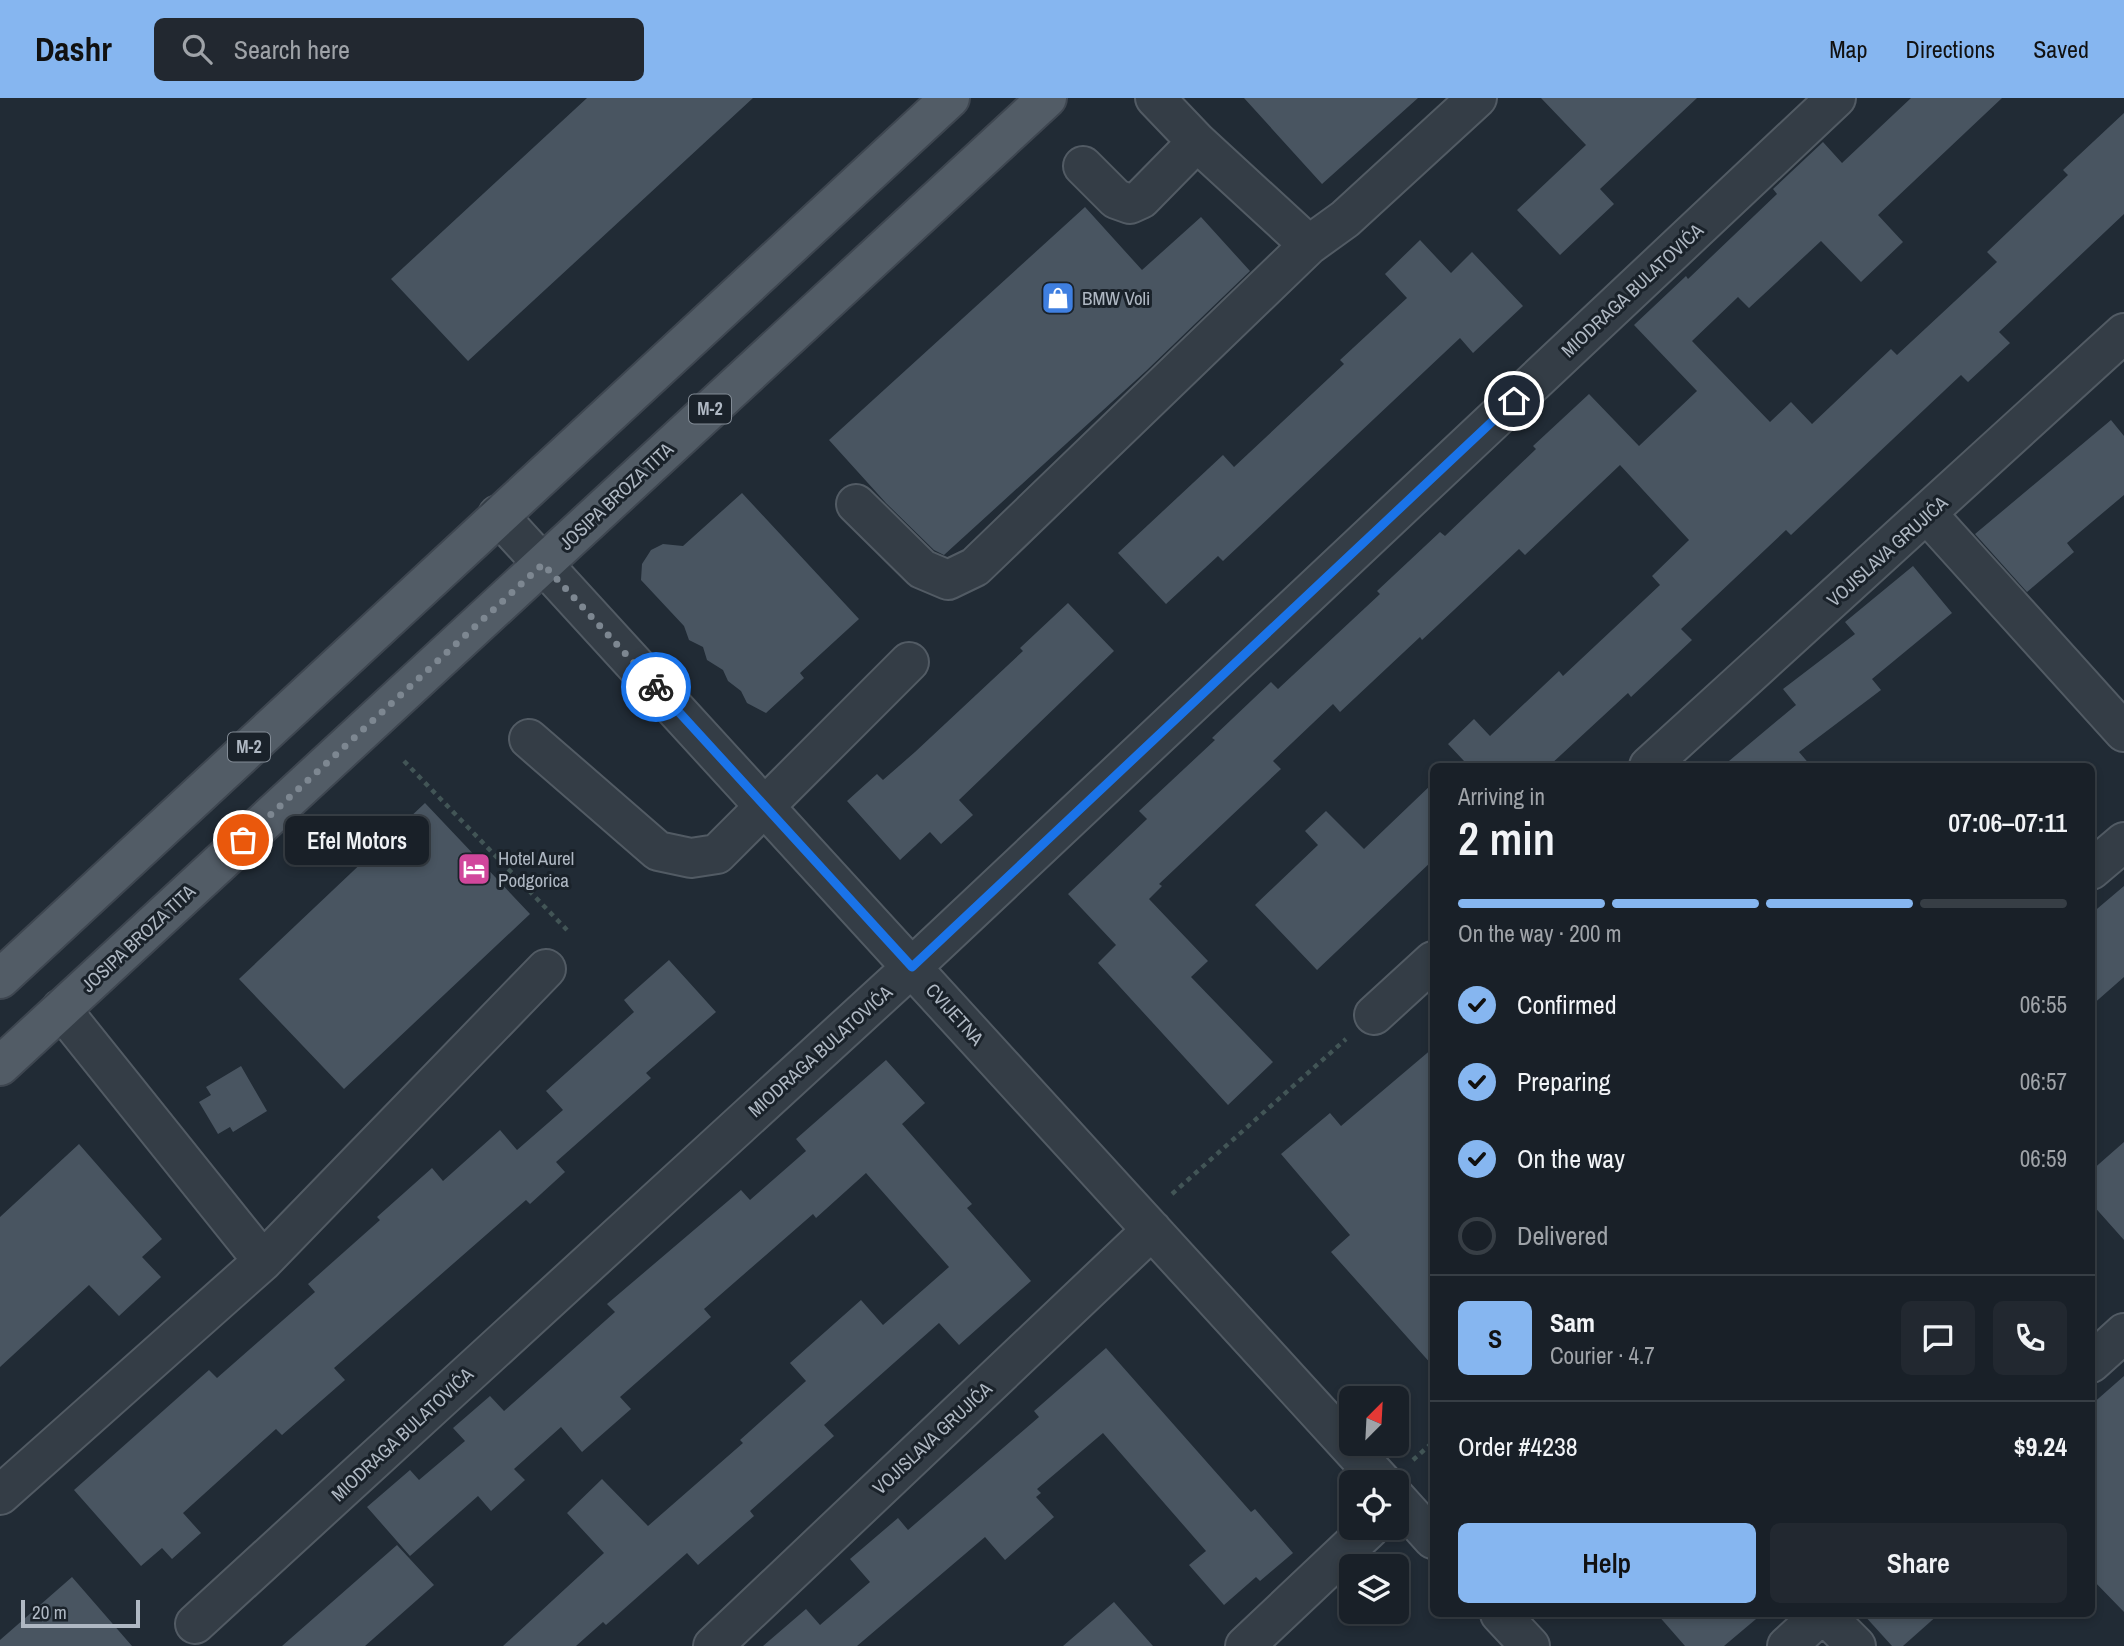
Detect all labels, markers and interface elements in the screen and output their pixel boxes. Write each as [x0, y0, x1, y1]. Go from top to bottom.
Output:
search box [154, 18, 644, 81]
text: Dashr [35, 27, 112, 71]
icon: search [178, 30, 216, 68]
text: Search here [234, 32, 350, 67]
text: Map [1829, 33, 1867, 65]
text: Directions [1905, 33, 1995, 65]
text: Saved [2033, 33, 2089, 65]
street label: MIODRAGA BULATOVIĆA [1555, 217, 1709, 363]
shop icon: BMW Voli [1039, 279, 1077, 317]
place label: BMW Voli [1082, 285, 1150, 311]
pin [1484, 371, 1544, 431]
icon: home [1495, 382, 1533, 420]
road number: M-2 [689, 394, 731, 424]
street label: JOSIPA BROZA TITA [553, 436, 679, 556]
street label: VOJISLAVA GRUJIĆA [1821, 489, 1954, 612]
courier [621, 652, 691, 722]
icon: bike [637, 668, 675, 706]
road number: M-2 [228, 732, 270, 762]
text: Arriving in [1458, 781, 1545, 812]
text: 07:06–07:11 [1948, 805, 2067, 840]
text: 2 min [1458, 807, 1555, 869]
pin [213, 810, 273, 870]
callout: Efel Motors [285, 816, 428, 864]
icon: bag [224, 821, 262, 859]
text: Efel Motors [307, 825, 407, 856]
place label: Hotel Aurel Podgorica [498, 845, 574, 893]
hotel icon: Hotel Aurel Podgorica [455, 850, 493, 888]
street label: JOSIPA BROZA TITA [75, 878, 201, 998]
text: On the way · 200 m [1458, 918, 1622, 949]
street label: CVIJETNA [920, 977, 990, 1051]
street label: MIODRAGA BULATOVIĆA [742, 979, 898, 1123]
icon: check [1458, 986, 1496, 1024]
text: Confirmed [1517, 987, 1617, 1022]
text: 06:55 [2020, 989, 2067, 1020]
icon: check [1458, 1063, 1496, 1101]
text: Preparing [1517, 1064, 1611, 1099]
text: 06:57 [2020, 1066, 2067, 1097]
icon: check [1458, 1140, 1496, 1178]
text: On the way [1517, 1141, 1625, 1176]
text: 06:59 [2020, 1143, 2067, 1174]
text: Delivered [1517, 1218, 1608, 1253]
button: chat [1901, 1301, 1975, 1375]
button: phone [1993, 1301, 2067, 1375]
text: Sam [1550, 1305, 1595, 1340]
text: S [1488, 1321, 1502, 1356]
text: Courier · 4.7 [1550, 1340, 1655, 1371]
street label: MIODRAGA BULATOVIĆA [325, 1361, 479, 1507]
street label: VOJISLAVA GRUJIĆA [867, 1375, 998, 1500]
north arrow [1339, 1386, 1409, 1456]
map controls [1339, 1386, 1409, 1624]
text: Order #4238 [1458, 1429, 1578, 1464]
text: $9.24 [2014, 1429, 2067, 1464]
button: locate [1339, 1470, 1409, 1540]
button: Help [1458, 1523, 1756, 1603]
button: Share [1770, 1523, 2067, 1603]
button: layers [1339, 1554, 1409, 1624]
scale bar [21, 1597, 140, 1629]
text: 20 m [32, 1599, 67, 1625]

